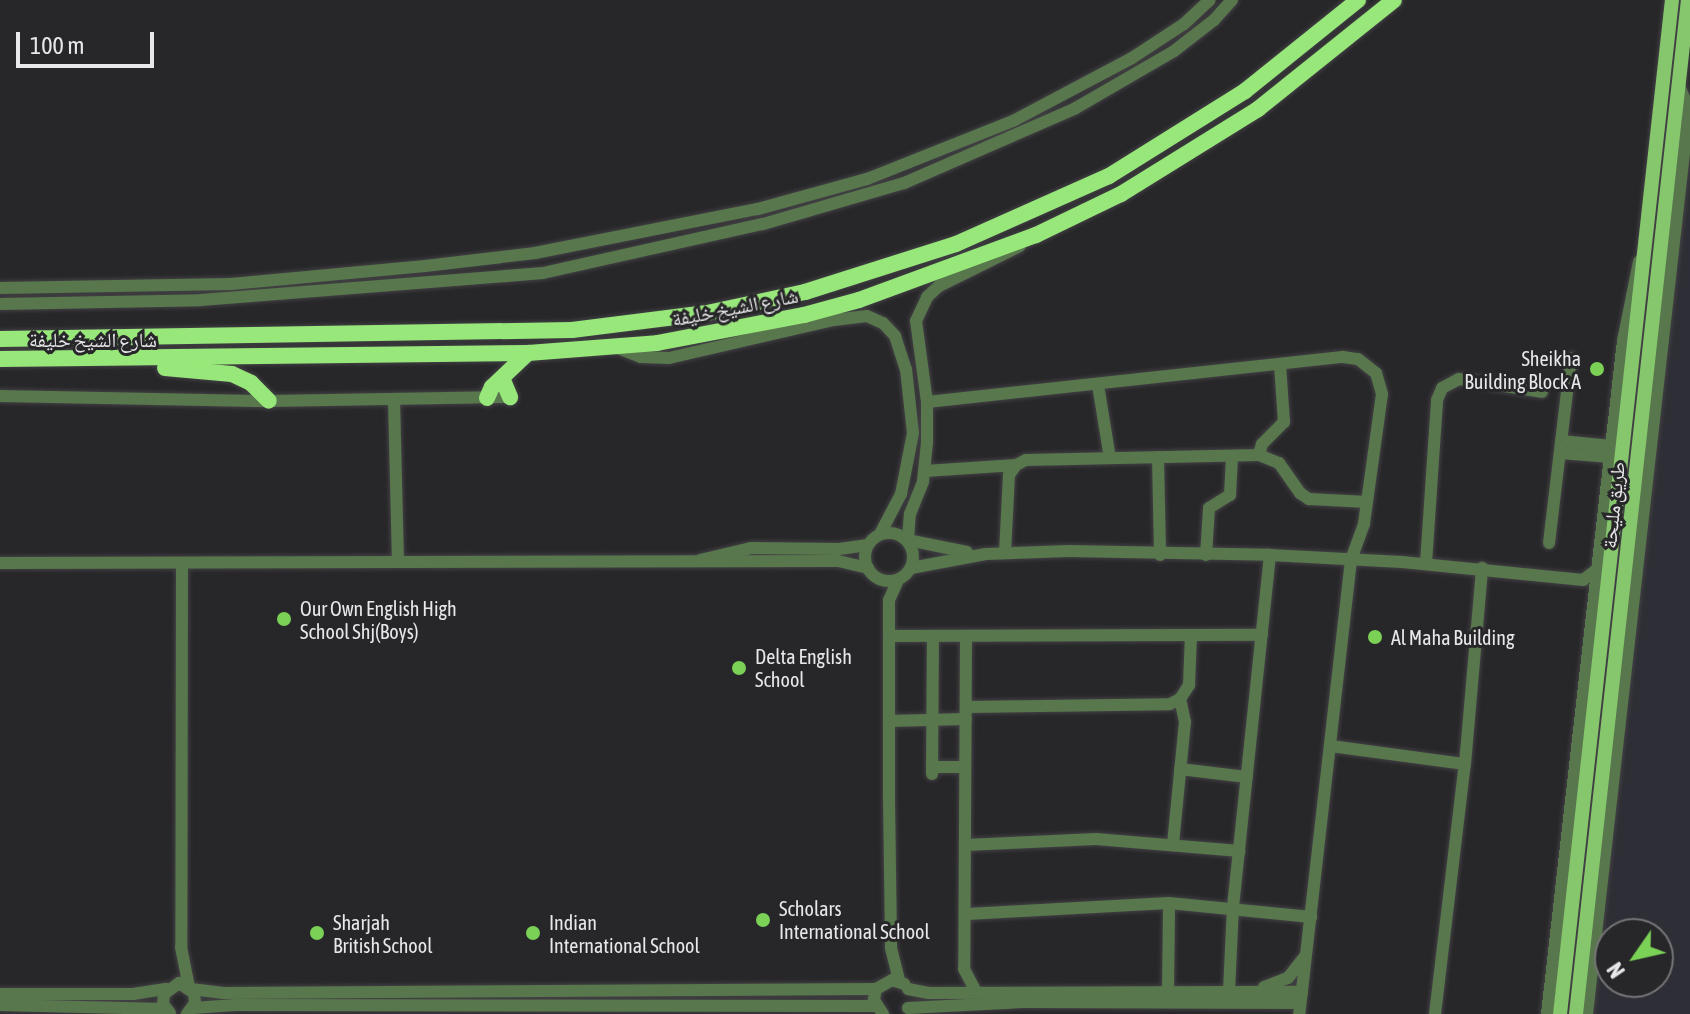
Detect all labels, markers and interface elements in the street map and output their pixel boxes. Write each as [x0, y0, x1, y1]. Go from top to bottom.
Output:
scale bar [20, 16, 158, 66]
text: 100 m [30, 32, 84, 59]
street label: شارع الشيخ خليفة [670, 283, 800, 331]
street label: شارع الشيخ خليفة [29, 327, 157, 351]
place label: Sheikha Building Block A [1464, 346, 1581, 393]
marker: Sheikha Building Block A [1588, 360, 1606, 378]
street label: طريق مليحة [1597, 460, 1629, 550]
place label: Our Own English High School Shj(Boys) [300, 596, 457, 643]
marker: Our Own English High School Shj(Boys) [275, 610, 293, 628]
place label: Al Maha Building [1391, 625, 1514, 649]
marker: Al Maha Building [1366, 628, 1384, 646]
place label: Delta English School [755, 644, 852, 691]
marker: Delta English School [730, 659, 748, 677]
place label: Scholars International School [779, 896, 930, 943]
place label: Sharjah British School [333, 910, 432, 957]
place label: Indian International School [549, 910, 700, 957]
marker: Scholars International School [754, 911, 772, 929]
north arrow [1594, 918, 1674, 998]
marker: Sharjah British School [308, 924, 326, 942]
marker: Indian International School [524, 924, 542, 942]
text: N [1601, 958, 1630, 983]

